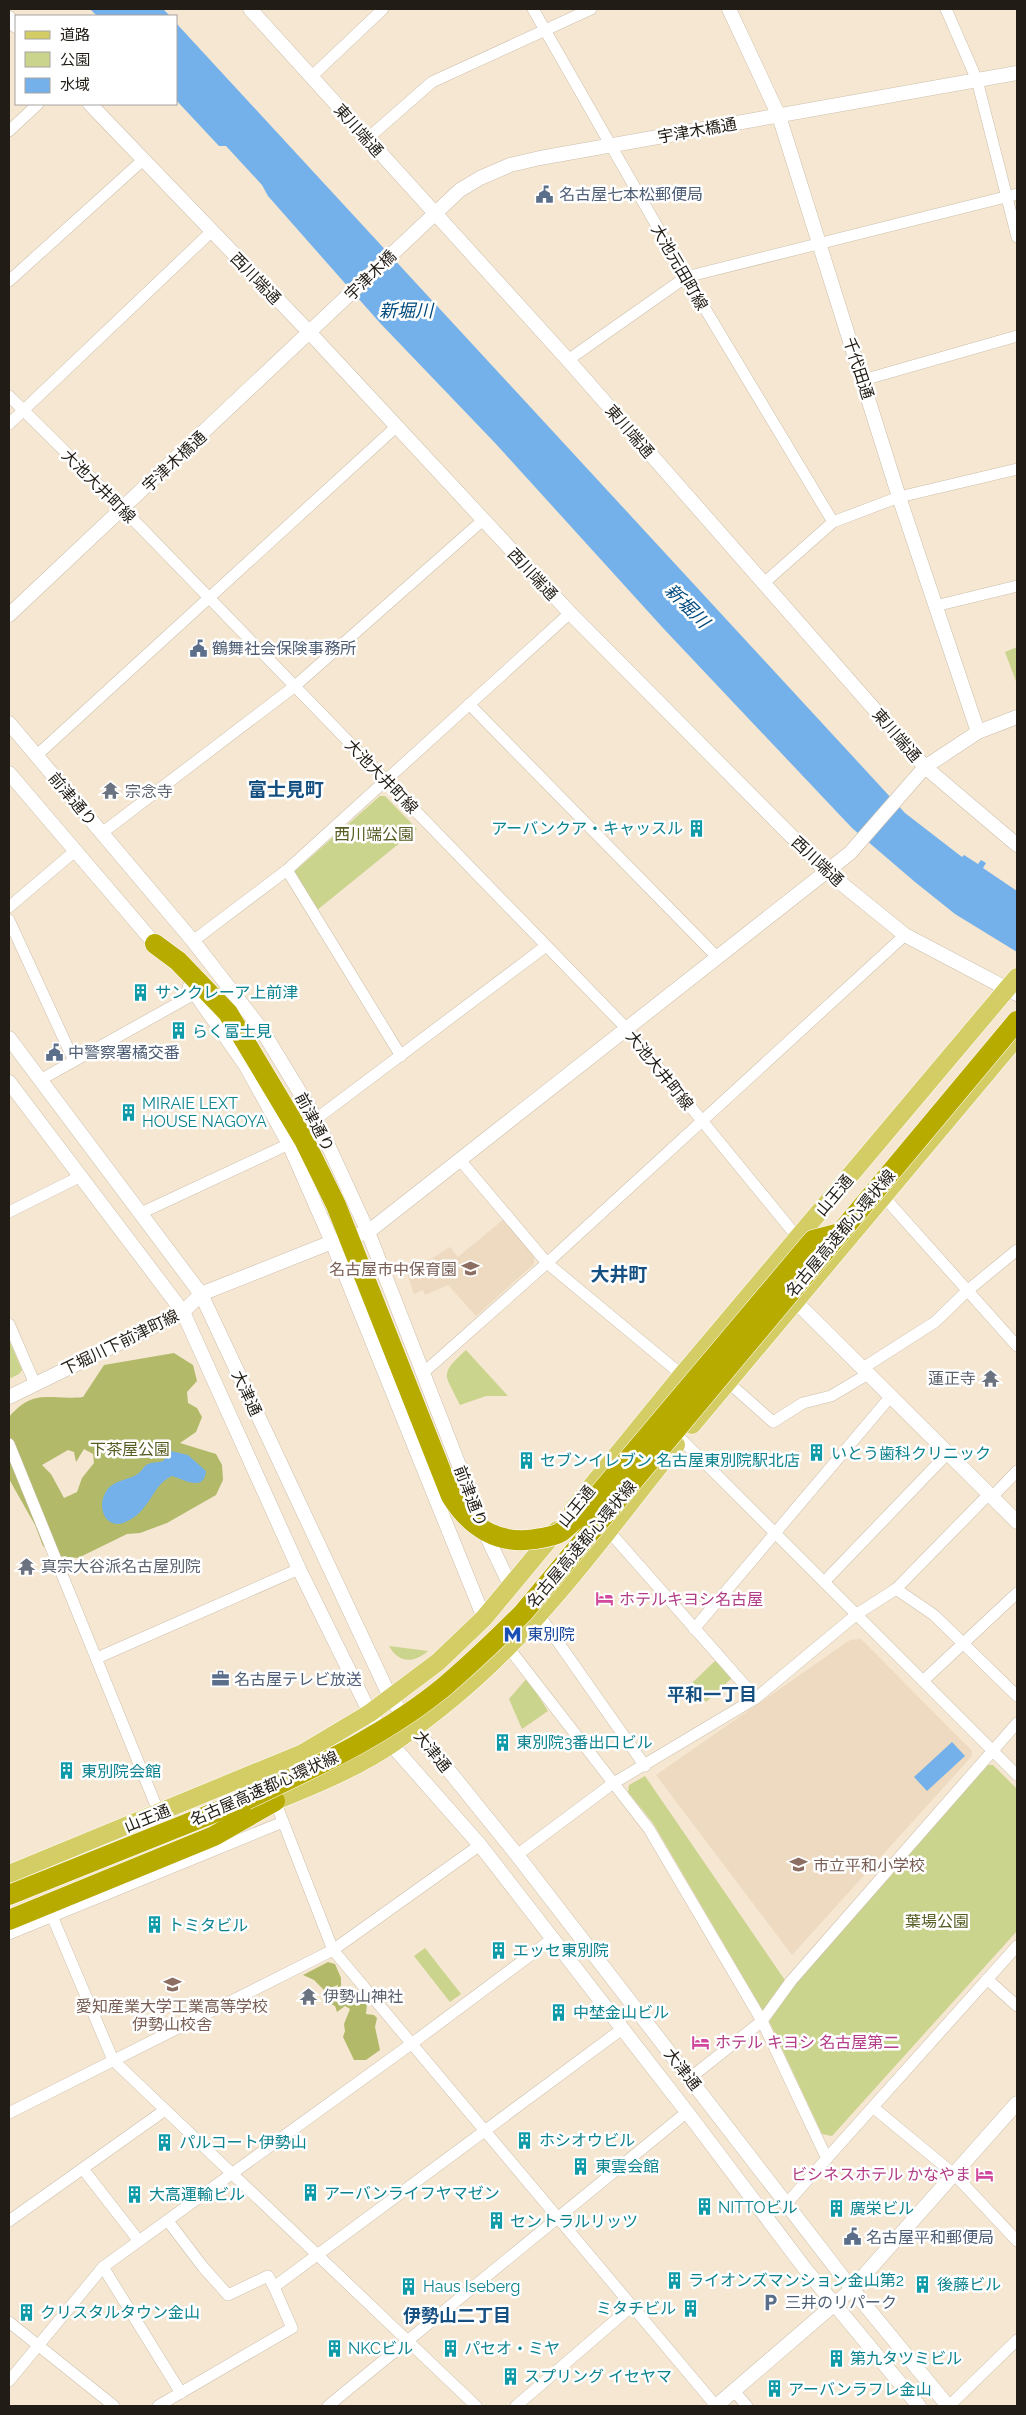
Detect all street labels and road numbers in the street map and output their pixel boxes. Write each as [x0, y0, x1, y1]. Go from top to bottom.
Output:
street label: 東川端通 [330, 100, 387, 160]
street label: 宇津木橋通 [656, 114, 738, 147]
street label: 大池元田町線 [647, 221, 712, 314]
street label: 宇津木橋 [341, 246, 400, 304]
street label: 西川端通 [227, 249, 285, 308]
street label: 千代田通 [840, 335, 877, 402]
street label: 東川端通 [601, 401, 658, 462]
street label: 宇津木橋通 [139, 427, 210, 496]
street label: 大池大井町線 [58, 446, 139, 527]
street label: 西川端通 [504, 544, 561, 604]
street label: 東川端通 [868, 705, 925, 766]
street label: 大池大井町線 [341, 735, 422, 817]
street label: 前津通り [45, 769, 100, 830]
street label: 西川端通 [788, 833, 848, 890]
street label: 大池大井町線 [622, 1027, 697, 1114]
street label: 前津通り [291, 1090, 338, 1155]
street label: 名古屋高速都心環状線 [782, 1166, 899, 1301]
street label: 山王通 [812, 1171, 857, 1220]
street label: 下堀川下前津町線 [59, 1306, 182, 1379]
street label: 大津通 [228, 1367, 265, 1419]
street label: 前津通り [450, 1463, 491, 1529]
street label: 名古屋高速都心環状線 [523, 1477, 640, 1612]
street label: 山王通 [554, 1482, 599, 1531]
street label: 大津通 [410, 1727, 455, 1776]
street label: 名古屋高速都心環状線 [187, 1747, 341, 1830]
street label: 山王通 [121, 1801, 173, 1836]
street label: 大津通 [660, 2045, 705, 2094]

